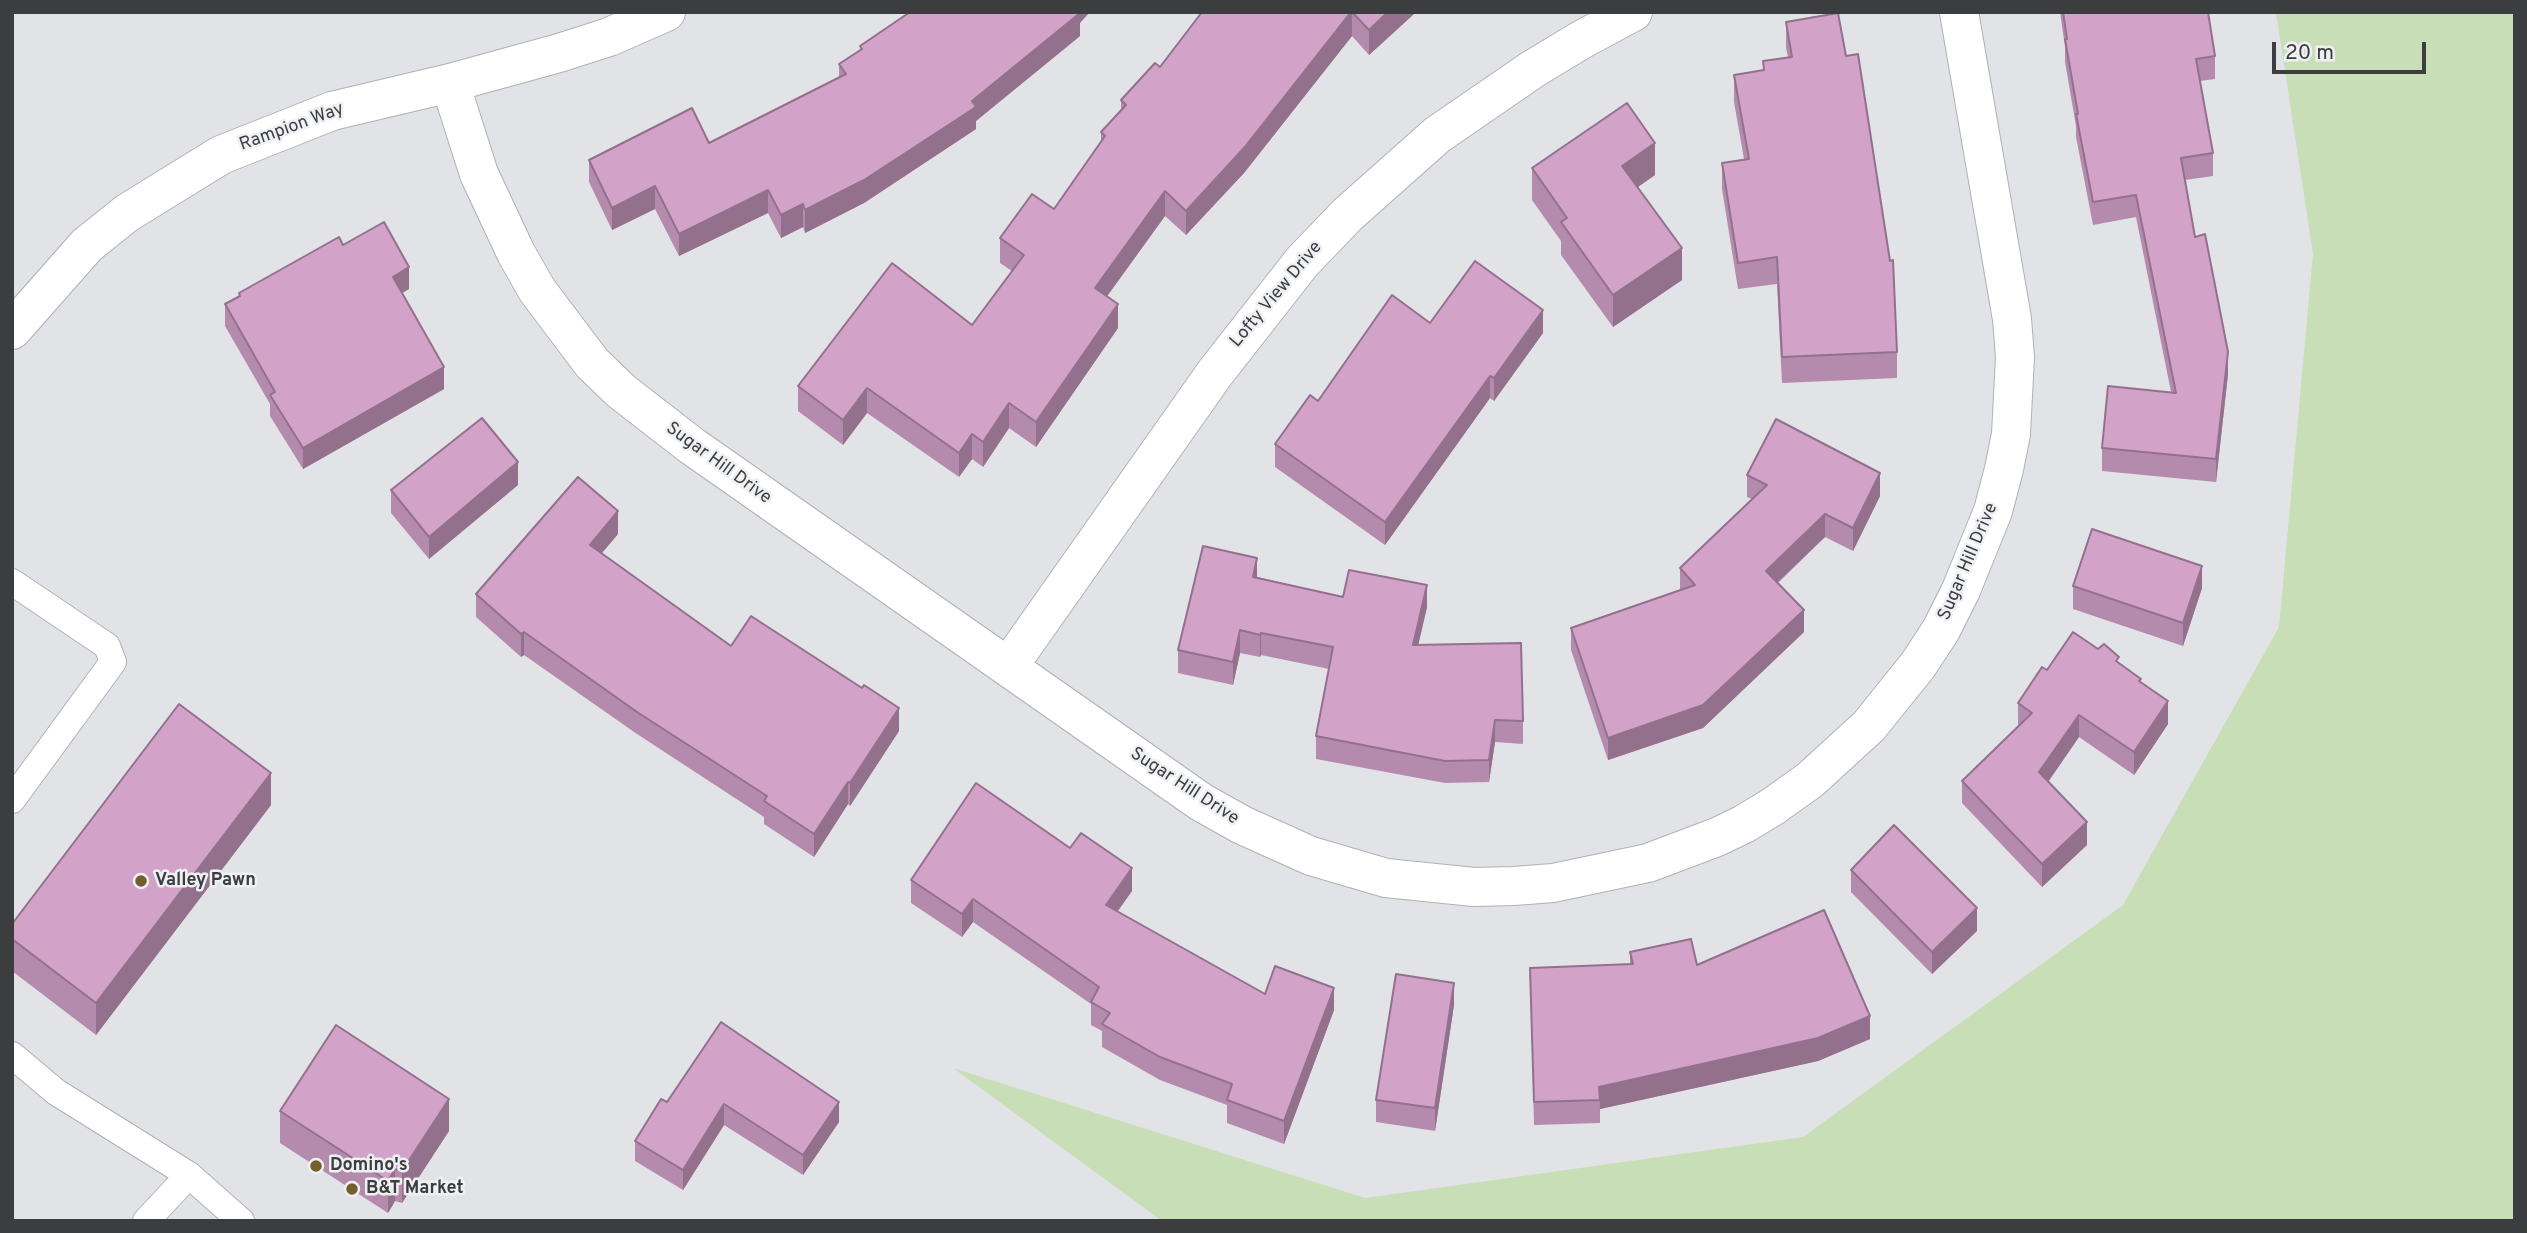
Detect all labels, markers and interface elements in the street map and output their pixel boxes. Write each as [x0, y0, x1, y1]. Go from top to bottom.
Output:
scale bar [2275, 28, 2429, 72]
text: 20 m [2285, 40, 2334, 67]
street label: Rampion Way [237, 99, 347, 157]
street label: Lofty View Drive [1226, 238, 1328, 352]
street label: Sugar Hill Drive [661, 418, 775, 510]
street label: Sugar Hill Drive [1935, 500, 2003, 624]
street label: Sugar Hill Drive [1125, 744, 1243, 830]
place label: Valley Pawn [155, 870, 256, 892]
marker: Valley Pawn [133, 873, 149, 889]
place label: Domino's [330, 1155, 408, 1177]
marker: Domino's [308, 1158, 324, 1174]
place label: B&T Market [366, 1178, 464, 1200]
marker: B&T Market [344, 1181, 360, 1197]

